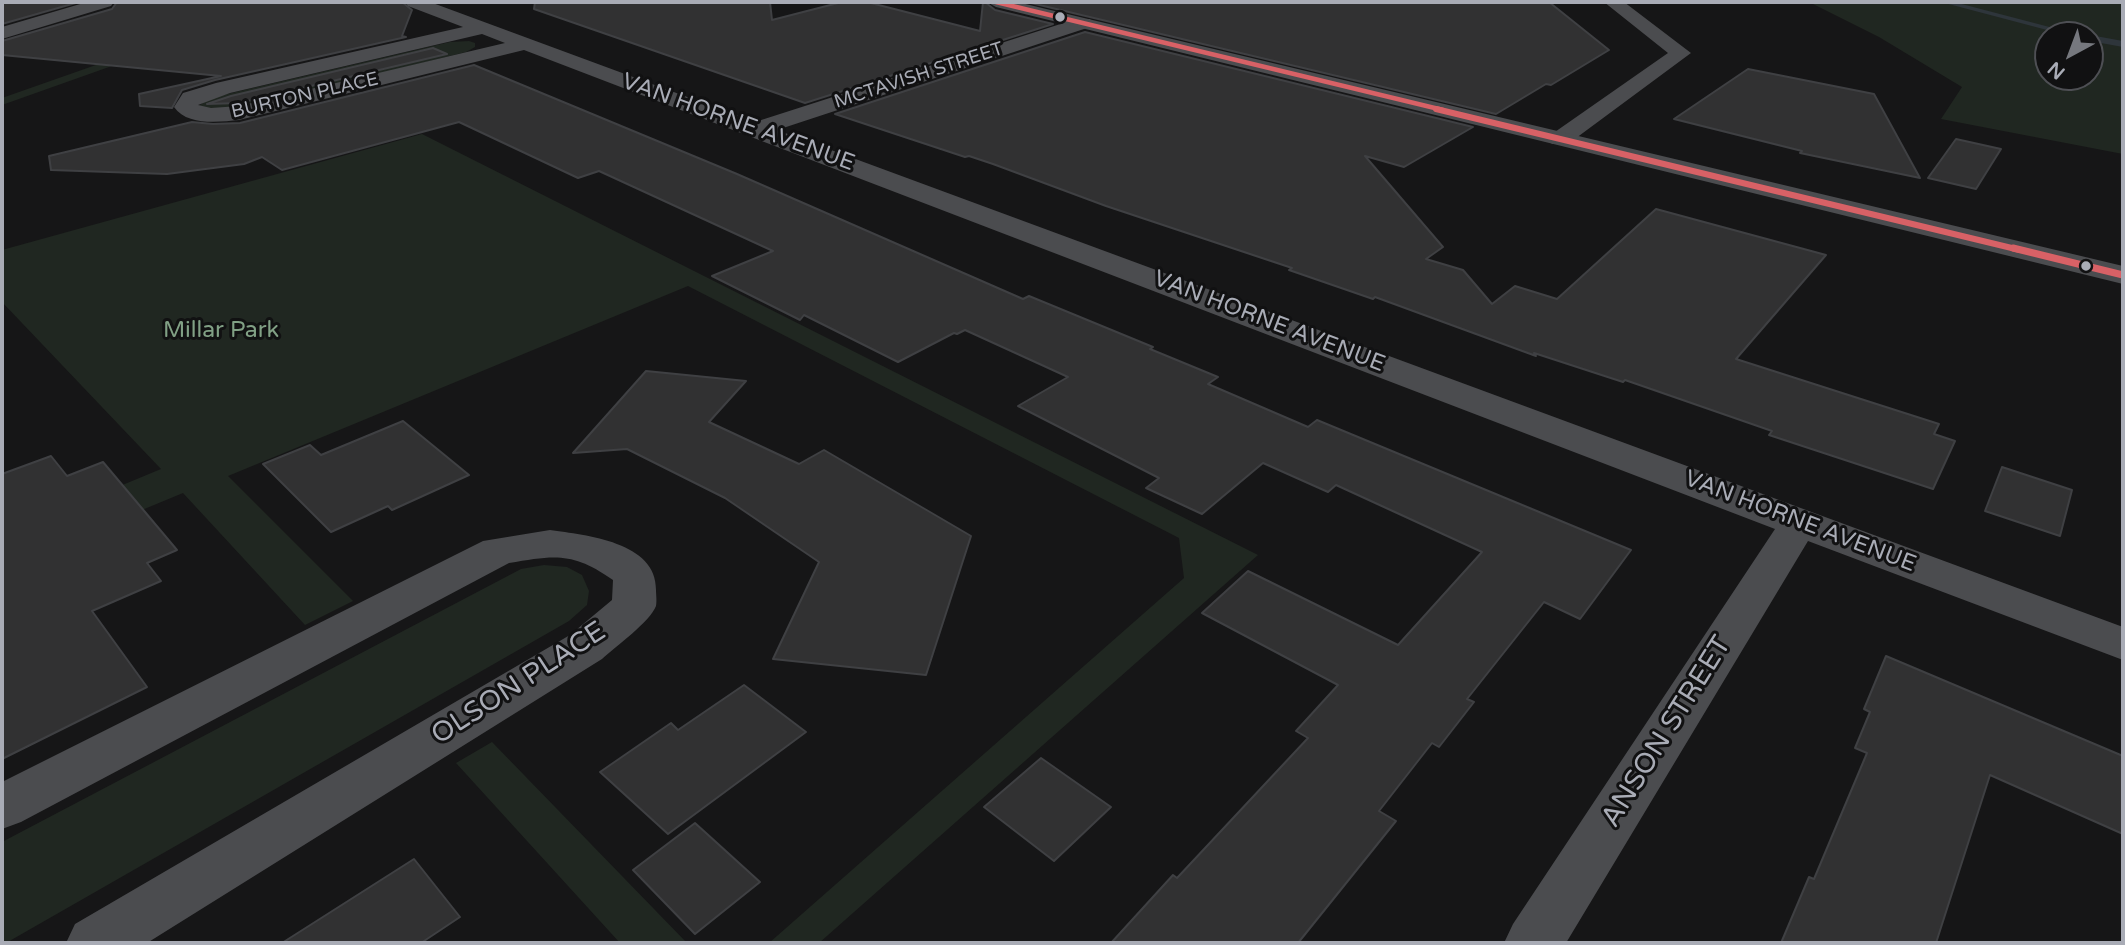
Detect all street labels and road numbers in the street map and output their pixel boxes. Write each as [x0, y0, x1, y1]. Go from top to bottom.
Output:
street label: MCTAVISH STREET [831, 38, 1007, 114]
street label: BURTON PLACE [229, 68, 381, 124]
street label: VAN HORNE AVENUE [618, 68, 858, 178]
street label: VAN HORNE AVENUE [1149, 265, 1389, 379]
street label: VAN HORNE AVENUE [1680, 465, 1920, 579]
street label: OLSON PLACE [426, 615, 612, 753]
street label: ANSON STREET [1595, 630, 1739, 834]

